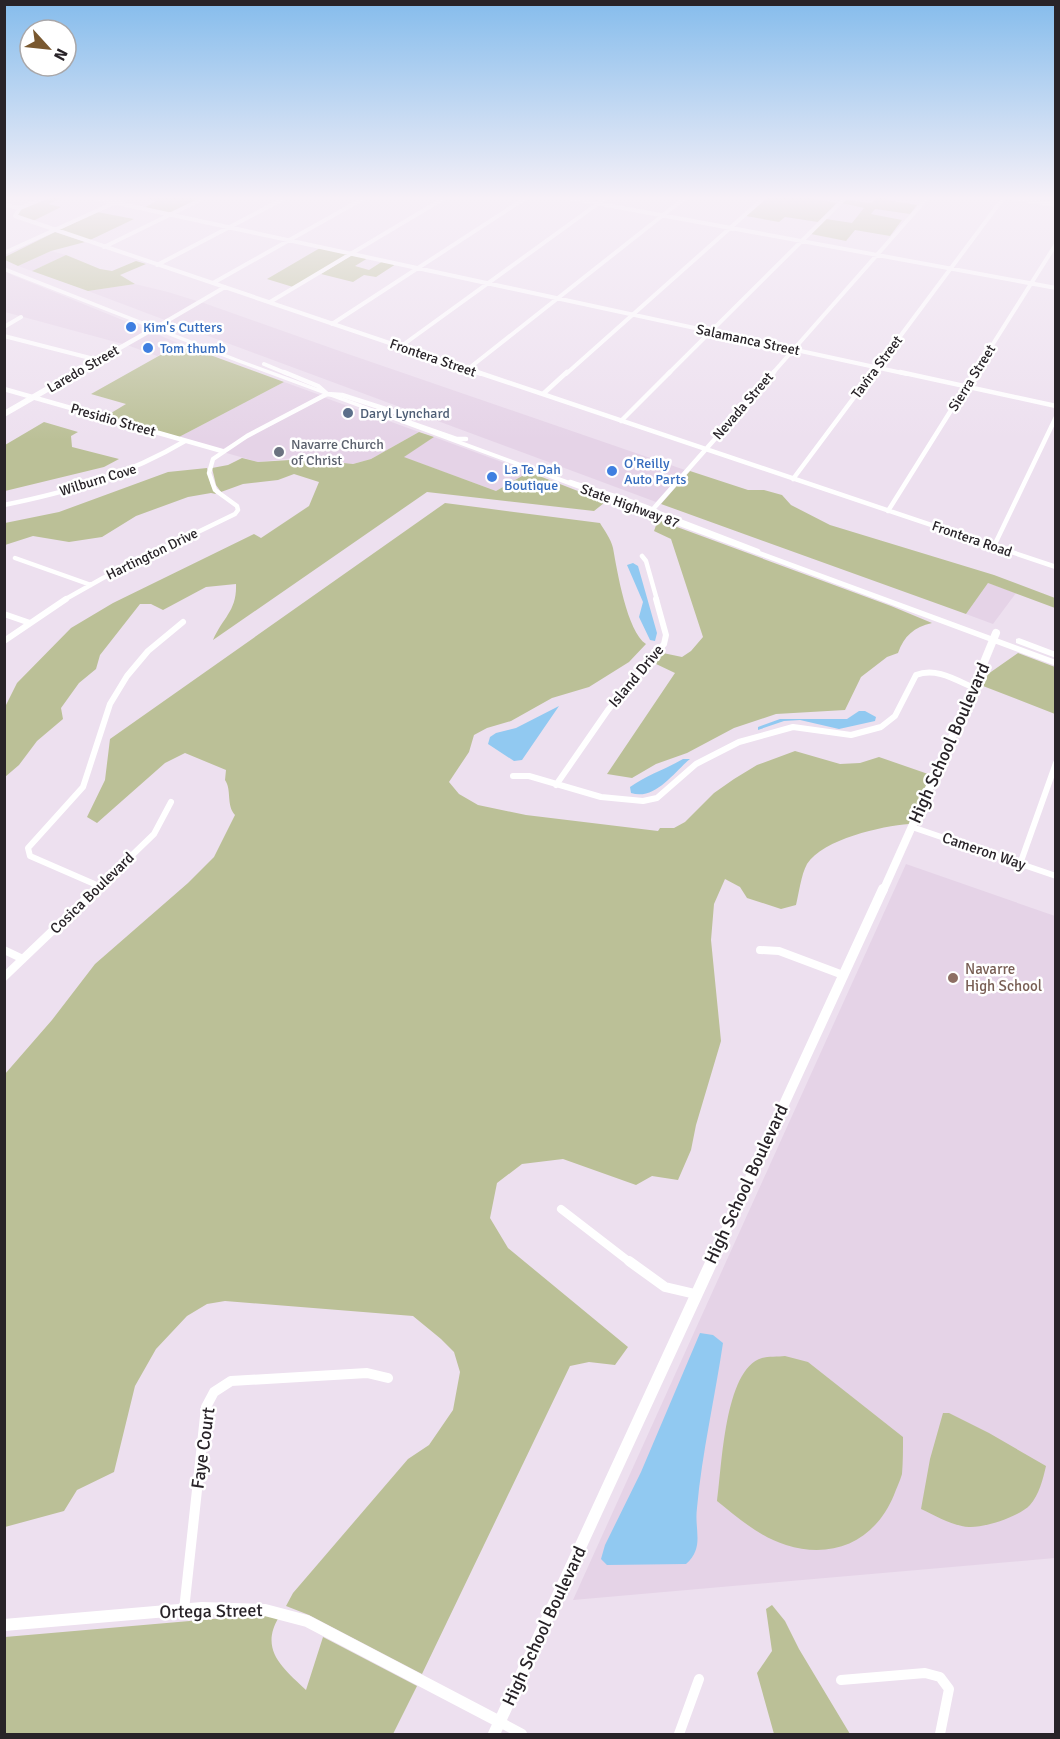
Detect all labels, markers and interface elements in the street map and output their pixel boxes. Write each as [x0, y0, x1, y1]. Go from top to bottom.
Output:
north arrow [18, 18, 78, 78]
text: N [49, 45, 72, 64]
place label: Kim's Cutters [143, 319, 222, 336]
marker: Kim's Cutters [124, 320, 138, 334]
street label: Salamanca Street [695, 321, 801, 359]
street label: Tavira Street [848, 332, 906, 402]
street label: Frontera Street [388, 335, 479, 381]
place label: Tom thumb [160, 340, 226, 357]
street label: Laredo Street [44, 341, 122, 396]
marker: Tom thumb [141, 341, 155, 355]
street label: Sierra Street [945, 341, 999, 414]
street label: Nevada Street [709, 369, 777, 443]
street label: Presidio Street [69, 400, 158, 440]
place label: Daryl Lynchard [360, 405, 450, 422]
marker: Daryl Lynchard [341, 406, 355, 420]
place label: Navarre Church of Christ [291, 436, 384, 469]
marker: Navarre Church of Christ [272, 445, 286, 459]
place label: O'Reilly Auto Parts [624, 455, 686, 488]
street label: Wilburn Cove [58, 460, 138, 500]
place label: La Te Dah Boutique [504, 461, 561, 494]
marker: O'Reilly Auto Parts [605, 464, 619, 478]
marker: La Te Dah Boutique [485, 470, 499, 484]
street label: State Highway 87 [578, 480, 682, 532]
street label: Frontera Road [930, 517, 1014, 561]
street label: Hartington Drive [103, 524, 201, 584]
street label: Island Drive [605, 641, 667, 711]
street label: High School Boulevard [904, 659, 994, 827]
street label: Cameron Way [940, 828, 1028, 874]
street label: Cosica Boulevard [46, 848, 138, 938]
place label: Navarre High School [965, 960, 1042, 995]
marker: Navarre High School [946, 971, 960, 985]
street label: High School Boulevard [699, 1101, 793, 1267]
street label: Faye Court [186, 1406, 220, 1490]
street label: High School Boulevard [497, 1543, 591, 1709]
street label: Ortega Street [159, 1599, 263, 1623]

